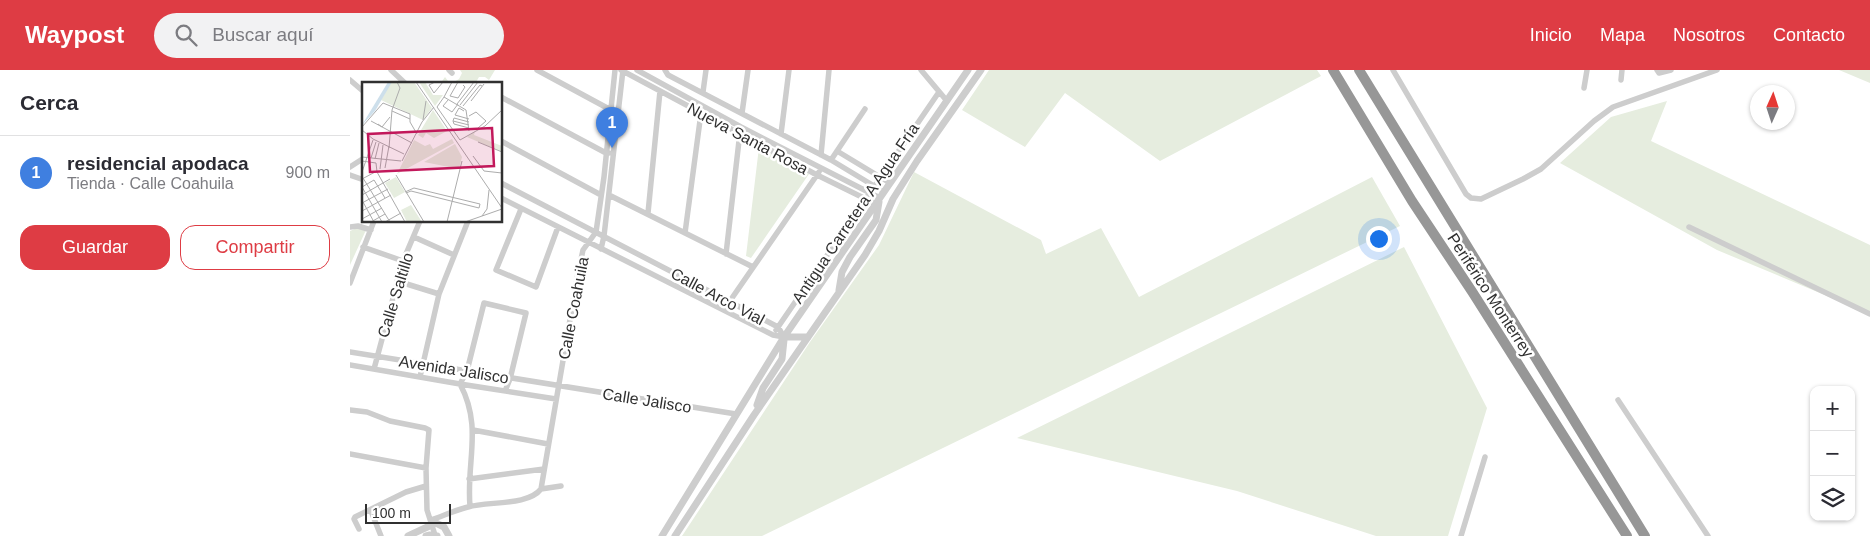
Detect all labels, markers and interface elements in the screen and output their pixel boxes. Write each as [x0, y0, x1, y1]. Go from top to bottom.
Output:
search box [154, 13, 504, 58]
text: Waypost [25, 21, 124, 48]
icon: search [172, 21, 200, 49]
text: Buscar aquí [212, 24, 314, 45]
text: Inicio [1530, 25, 1572, 45]
text: Mapa [1600, 25, 1645, 45]
text: Nosotros [1673, 25, 1745, 45]
text: Contacto [1773, 25, 1845, 45]
inset map [362, 82, 502, 222]
north arrow [1750, 85, 1795, 130]
text: Cerca [20, 91, 78, 114]
street label: Nueva Santa Rosa [684, 99, 811, 178]
pin: 1 [596, 107, 628, 148]
street label: Antigua Carretera A Agua Fría [789, 120, 922, 307]
text: residencial apodaca [67, 153, 249, 174]
text: 1 [32, 164, 40, 181]
text: 900 m [286, 164, 330, 181]
text: Tienda · Calle Coahuila [67, 175, 234, 192]
button: Guardar [20, 225, 170, 270]
button: Compartir [180, 225, 330, 270]
your location [1366, 226, 1392, 252]
street label: Periférico Monterrey [1444, 230, 1537, 360]
street label: Calle Saltillo [374, 250, 417, 340]
street label: Calle Coahuila [555, 255, 592, 361]
street label: Calle Arco Vial [668, 265, 768, 328]
street label: Avenida Jalisco [398, 352, 510, 387]
street label: Calle Jalisco [601, 385, 693, 416]
map controls [1810, 386, 1855, 521]
button: + [1810, 386, 1855, 431]
button: − [1810, 431, 1855, 476]
button: layers [1810, 476, 1855, 521]
scale bar [365, 501, 451, 524]
text: 100 m [372, 505, 411, 521]

